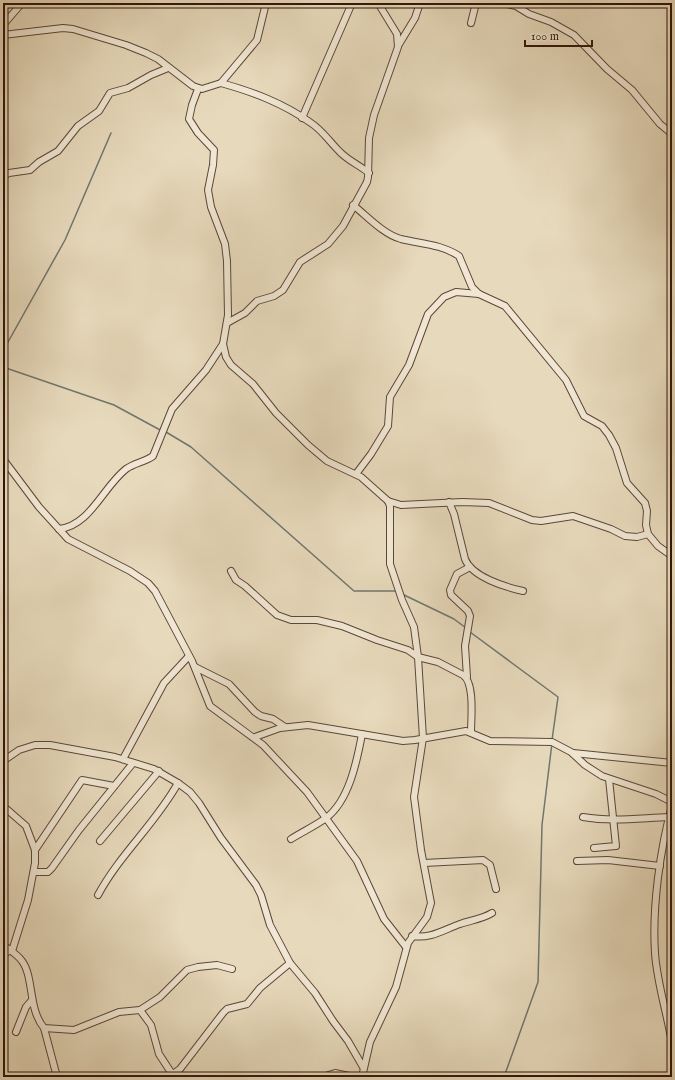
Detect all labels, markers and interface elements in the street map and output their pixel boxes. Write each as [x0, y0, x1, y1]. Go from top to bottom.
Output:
scale bar [525, 22, 592, 48]
text: 100 m [531, 29, 559, 44]

